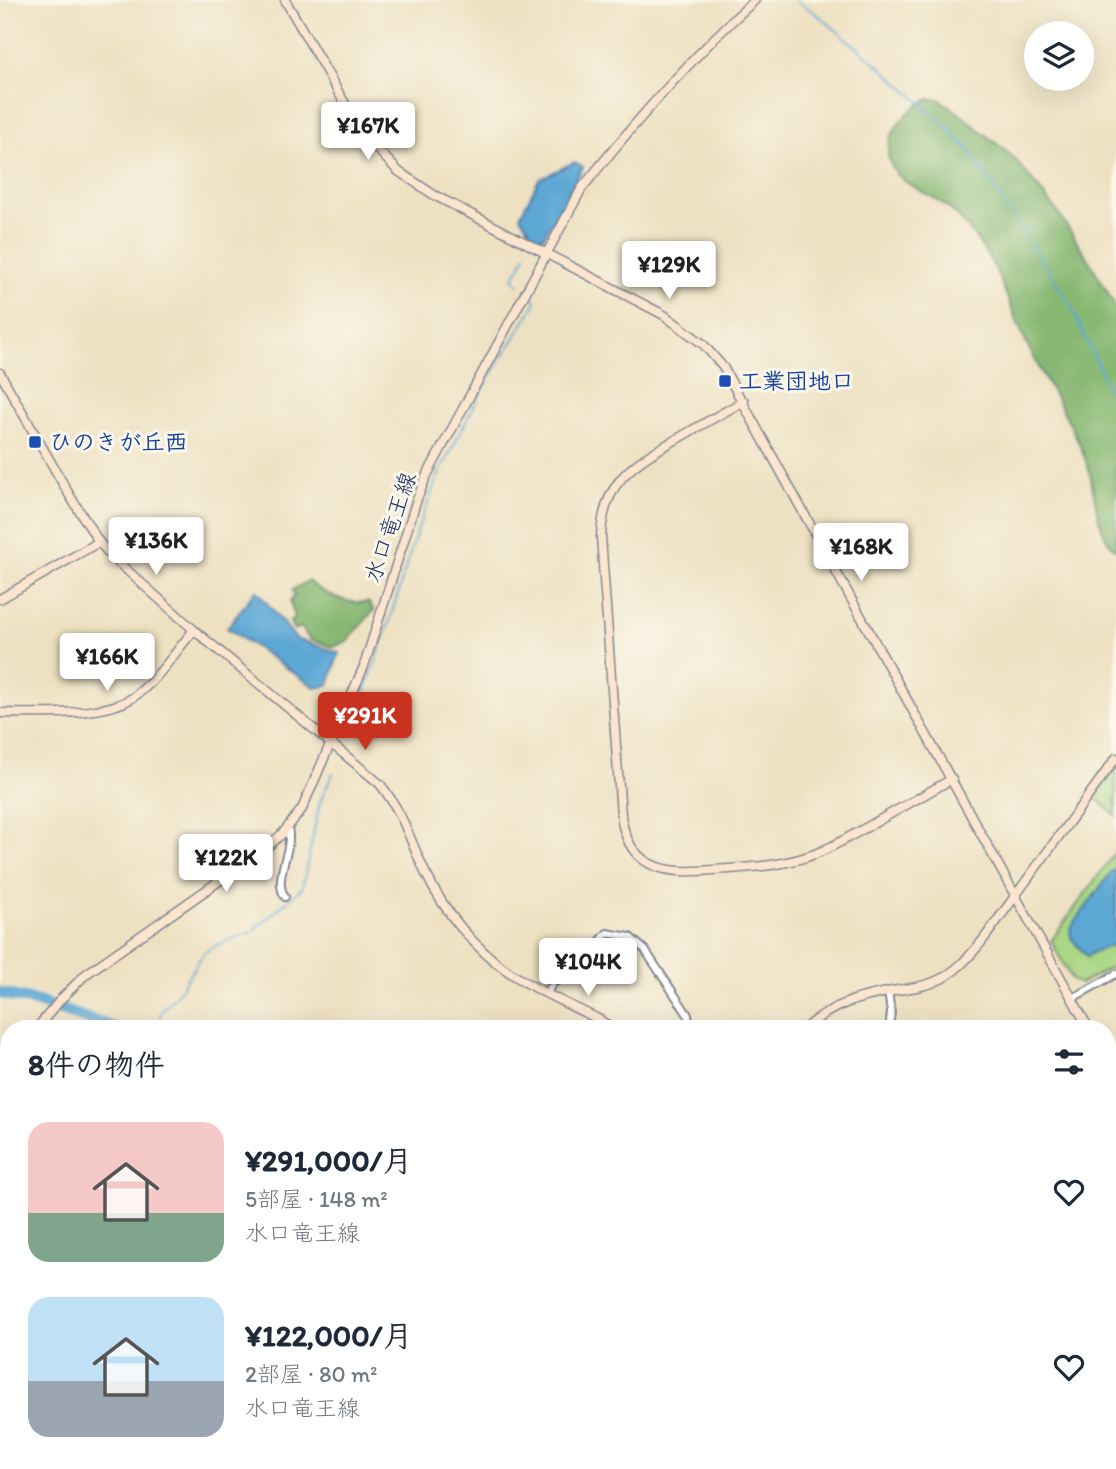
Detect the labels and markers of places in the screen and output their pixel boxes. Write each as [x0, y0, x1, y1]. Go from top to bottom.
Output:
pin: ¥167K [319, 102, 417, 162]
pin: ¥129K [620, 242, 718, 301]
place label: 工業団地口 [739, 367, 854, 395]
marker: 工業団地口 [717, 373, 733, 389]
place label: ひのきが丘西 [49, 428, 187, 456]
marker: ひのきが丘西 [27, 434, 43, 450]
pin: ¥136K [107, 518, 205, 577]
pin: ¥168K [812, 524, 910, 583]
pin: ¥166K [58, 634, 156, 693]
pin: ¥291K [316, 692, 414, 752]
pin: ¥122K [177, 834, 275, 894]
pin: ¥104K [539, 939, 637, 998]

